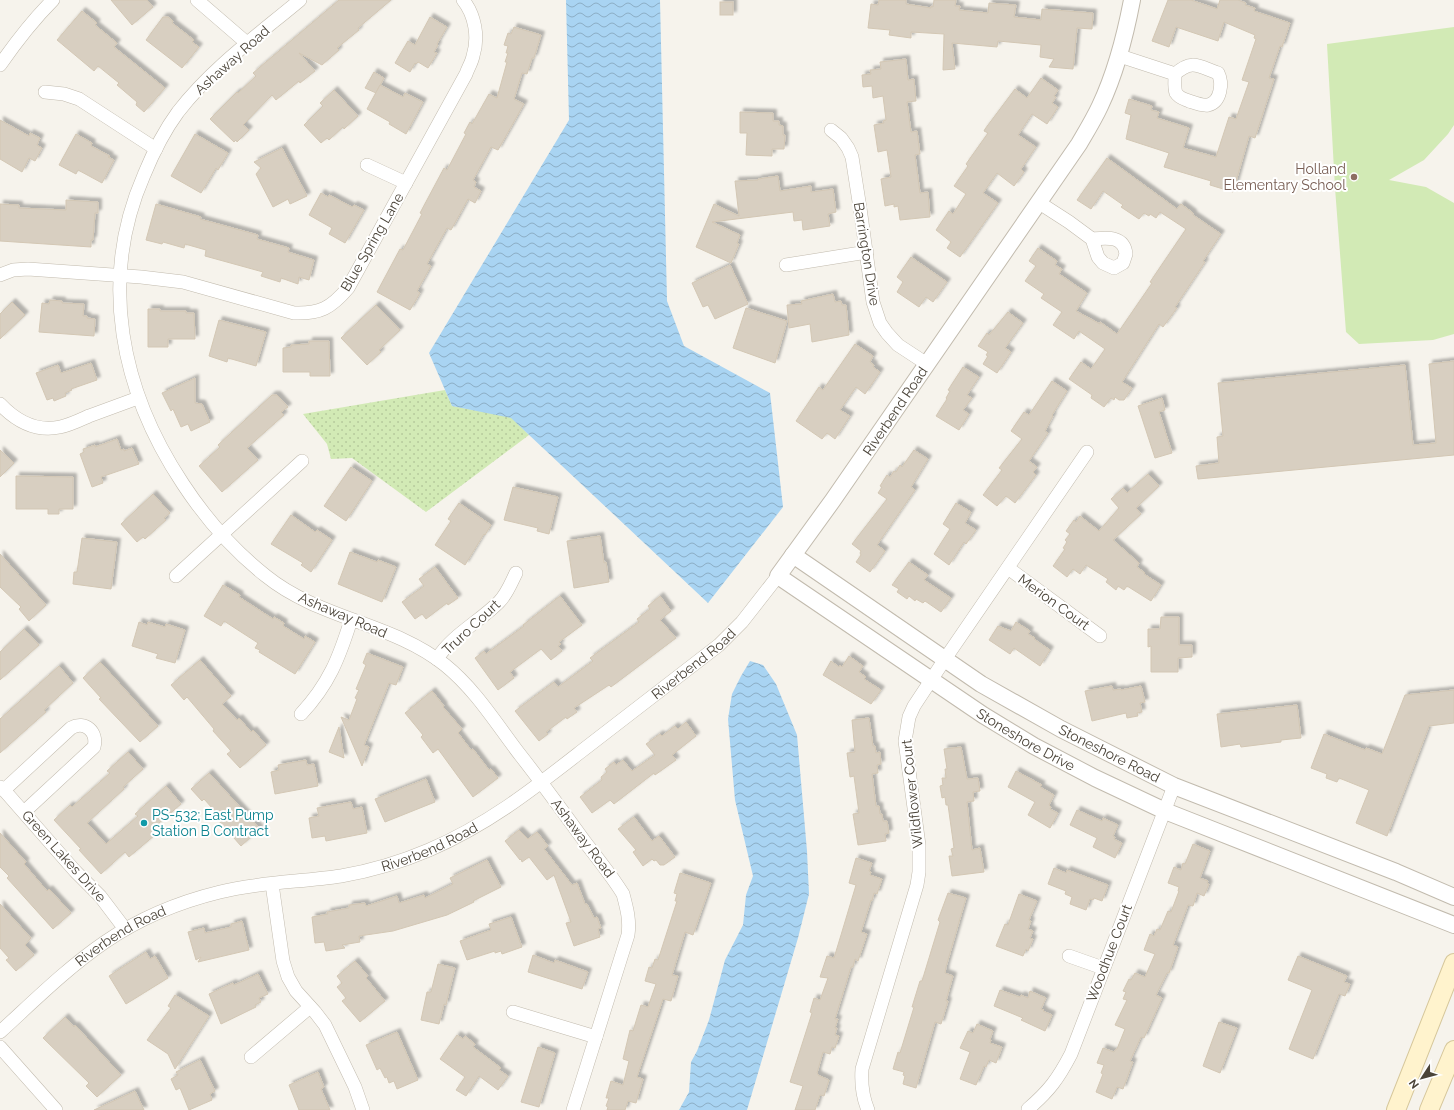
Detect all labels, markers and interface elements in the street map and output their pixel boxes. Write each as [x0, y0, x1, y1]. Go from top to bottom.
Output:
street label: Ashaway Road [191, 22, 273, 98]
place label: Holland Elementary School [1223, 161, 1346, 193]
marker: Holland Elementary School [1349, 172, 1359, 182]
street label: Blue Spring Lane [337, 190, 407, 294]
street label: Barrington Drive [851, 201, 883, 307]
street label: Riverbend Road [859, 364, 931, 458]
street label: Merion Court [1015, 571, 1093, 633]
street label: Ashaway Road [296, 589, 390, 641]
street label: Truro Court [439, 596, 503, 658]
street label: Riverbend Road [648, 625, 739, 702]
street label: Stoneshore Drive [973, 705, 1078, 774]
street label: Stoneshore Road [1056, 721, 1163, 786]
street label: Wildflower Court [898, 738, 926, 849]
street label: Ashaway Road [548, 795, 618, 881]
street label: Green Lakes Drive [19, 807, 109, 905]
place label: PS-532; East Pump Station B Contract [152, 807, 274, 839]
marker: PS-532; East Pump Station B Contract [139, 818, 149, 828]
street label: Riverbend Road [379, 819, 480, 874]
street label: Riverbend Road [72, 902, 168, 969]
street label: Woodhue Court [1083, 902, 1135, 1004]
north arrow [1402, 1058, 1442, 1098]
text: N [1407, 1076, 1422, 1091]

